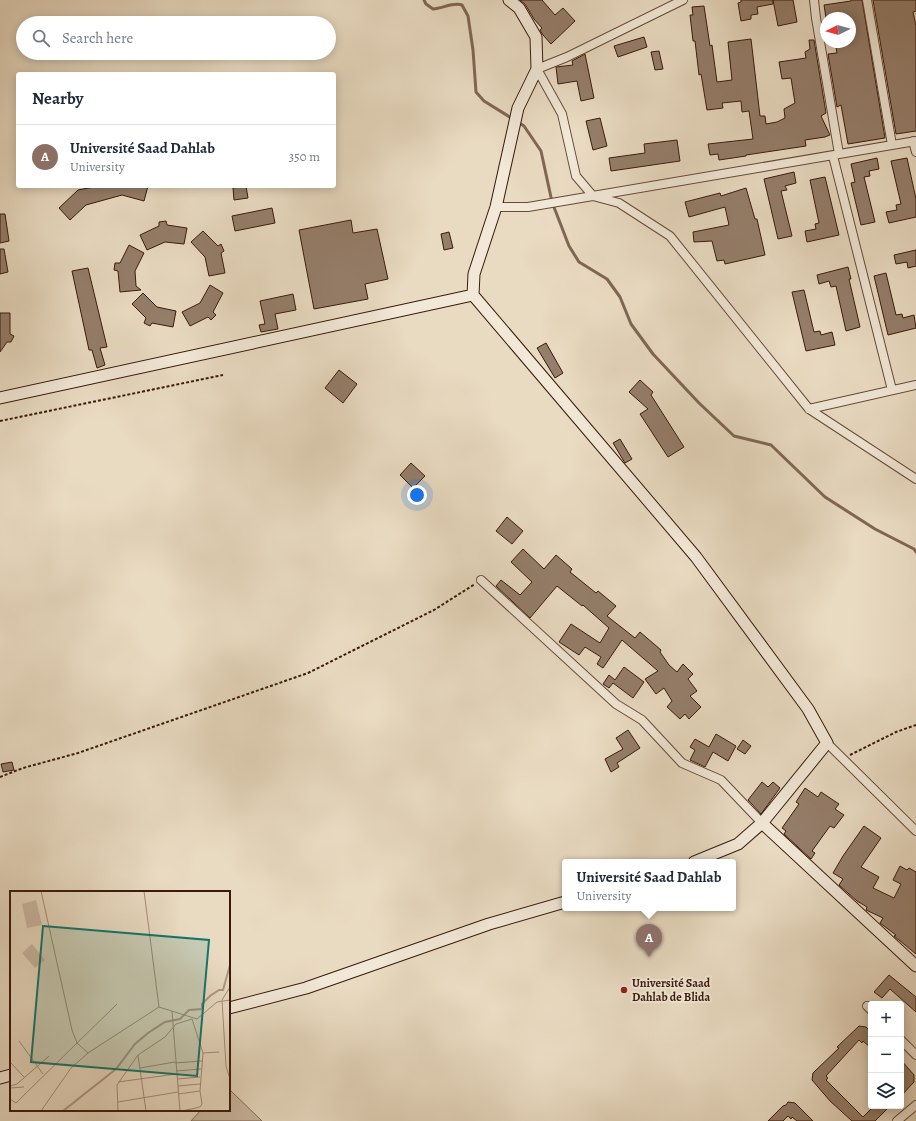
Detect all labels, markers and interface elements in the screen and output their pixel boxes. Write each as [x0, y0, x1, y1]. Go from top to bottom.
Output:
north arrow [820, 12, 856, 48]
search box [16, 16, 336, 60]
icon: search [30, 27, 52, 49]
text: Search here [62, 28, 133, 48]
text: Nearby [32, 87, 83, 110]
text: Université Saad Dahlab [70, 138, 215, 158]
text: A [41, 148, 49, 165]
text: 350 m [289, 148, 320, 165]
text: University [70, 158, 125, 175]
your location [407, 485, 427, 505]
popup [562, 859, 736, 911]
text: Université Saad Dahlab [577, 867, 721, 887]
text: University [577, 887, 631, 904]
inset map [10, 891, 230, 1111]
pin: A [636, 924, 662, 957]
place label: Université Saad Dahlab de Blida [632, 975, 711, 1005]
marker: Université Saad Dahlab de Blida [619, 985, 629, 995]
map controls [868, 1001, 904, 1109]
button: + [868, 1001, 904, 1037]
button: − [868, 1037, 904, 1073]
button: layers [868, 1073, 904, 1109]

